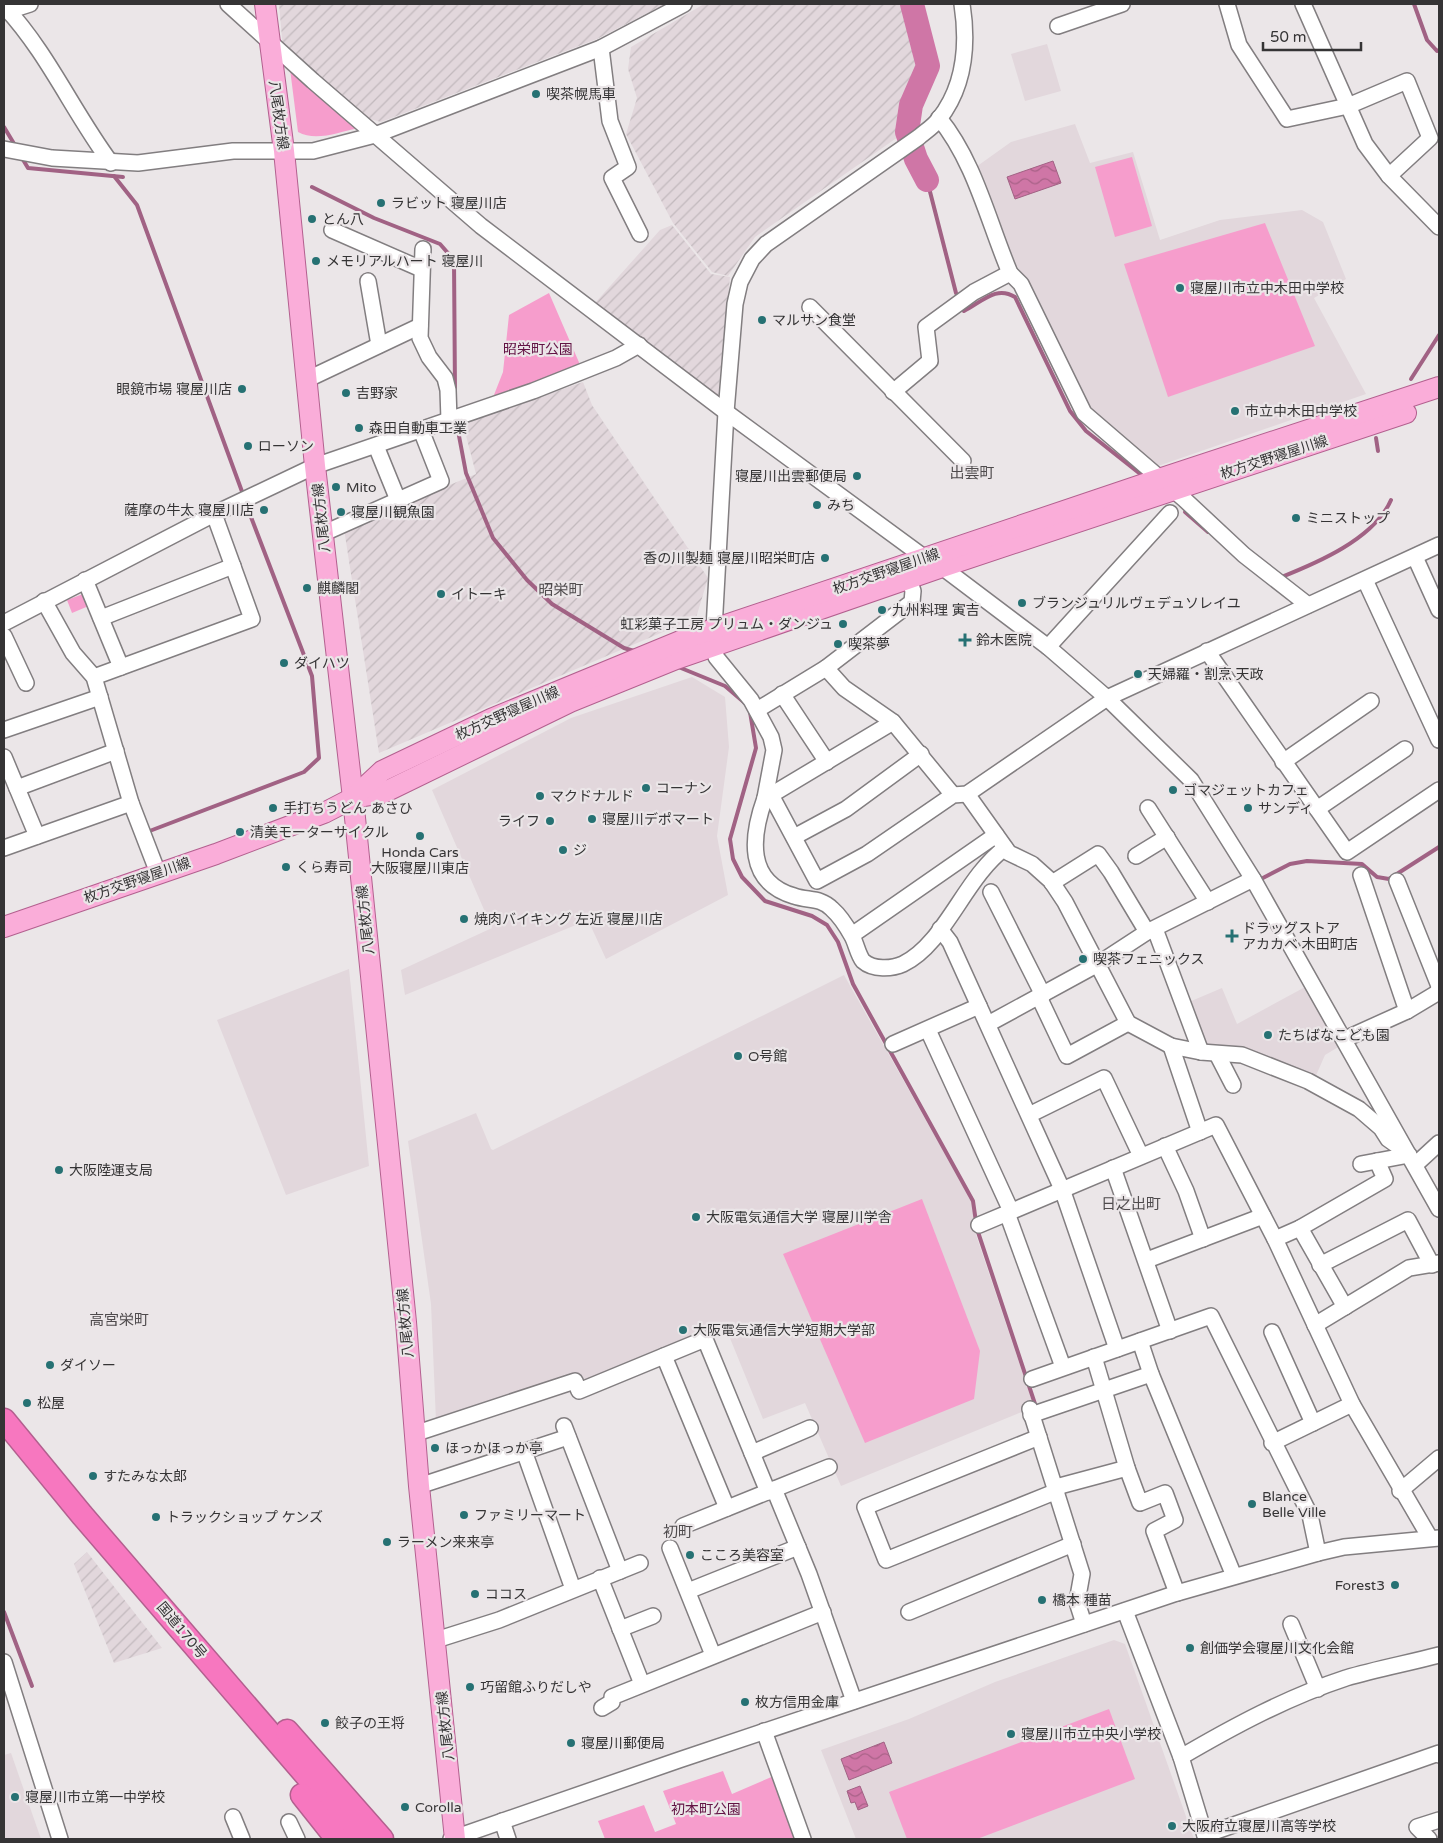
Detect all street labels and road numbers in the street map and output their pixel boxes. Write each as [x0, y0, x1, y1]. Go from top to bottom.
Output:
street label: 八尾枚方線 [265, 79, 292, 151]
street label: 枚方交野寝屋川線 [1218, 432, 1330, 483]
street label: 八尾枚方線 [309, 482, 334, 554]
street label: 枚方交野寝屋川線 [830, 545, 942, 598]
street label: 枚方交野寝屋川線 [453, 683, 562, 744]
street label: 枚方交野寝屋川線 [81, 854, 193, 907]
street label: 八尾枚方線 [353, 884, 378, 956]
street label: 八尾枚方線 [394, 1287, 417, 1359]
street label: 国道170号 [153, 1599, 210, 1662]
street label: 八尾枚方線 [433, 1690, 458, 1762]

